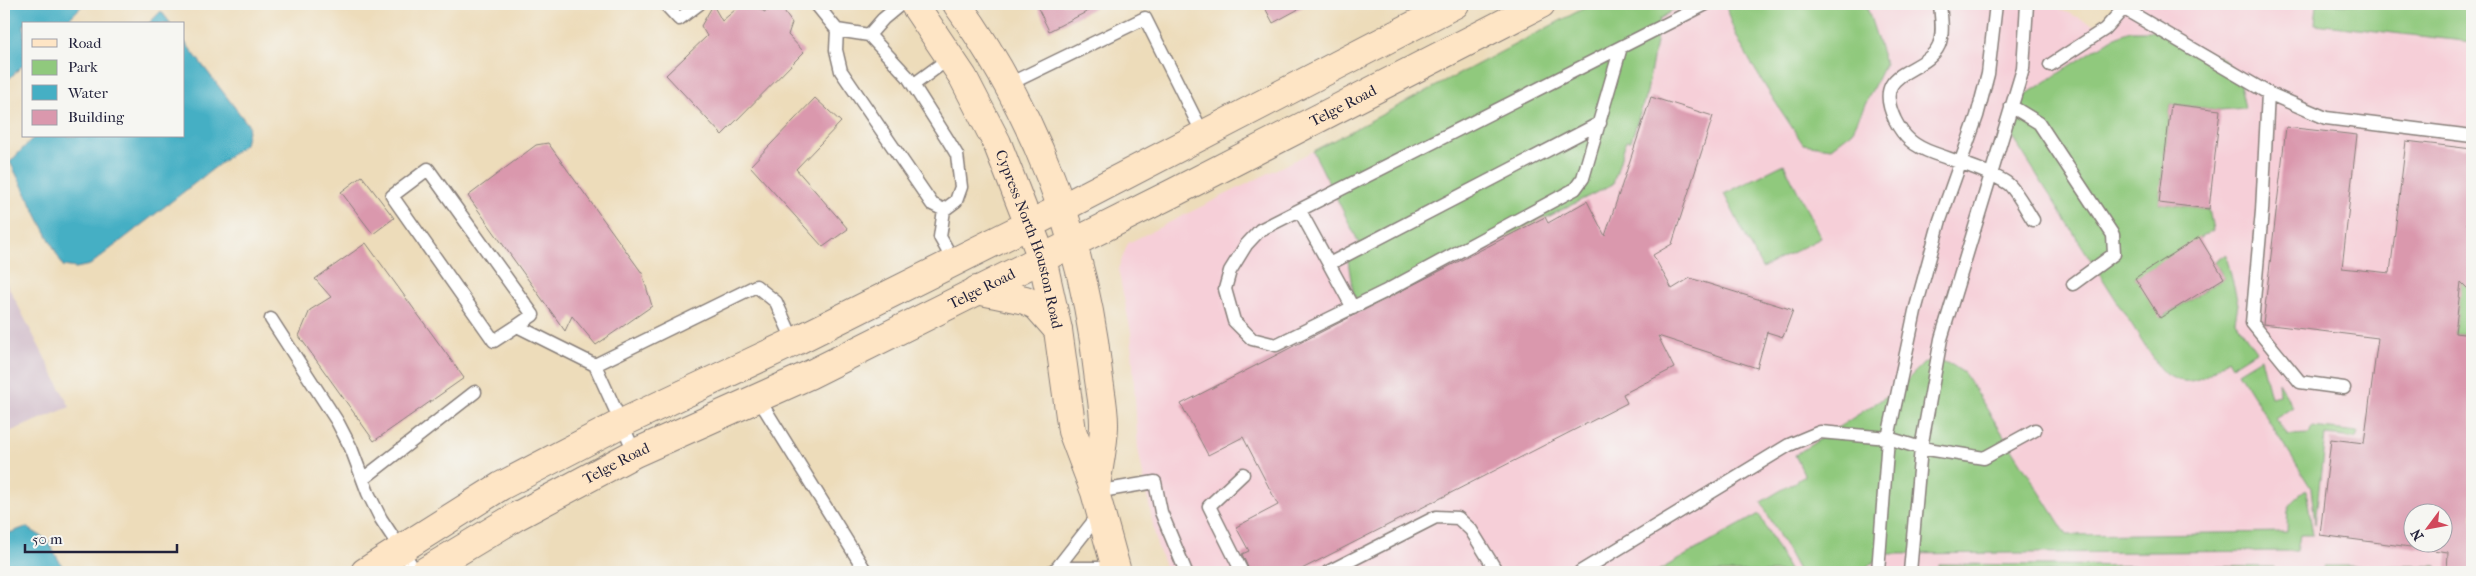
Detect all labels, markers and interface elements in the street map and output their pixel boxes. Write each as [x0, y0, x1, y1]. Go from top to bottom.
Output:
legend [22, 22, 185, 138]
text: Road [68, 34, 102, 52]
text: Park [68, 58, 98, 76]
street label: Telge Road [1307, 81, 1380, 130]
text: Water [67, 84, 108, 102]
text: Building [68, 108, 125, 126]
street label: Cypress North Houston Road [992, 147, 1067, 331]
street label: Telge Road [945, 264, 1019, 313]
street label: Telge Road [580, 438, 653, 488]
north arrow [2404, 504, 2454, 554]
scale bar [25, 521, 178, 553]
text: N [2407, 525, 2427, 544]
text: 50 m [32, 530, 63, 548]

